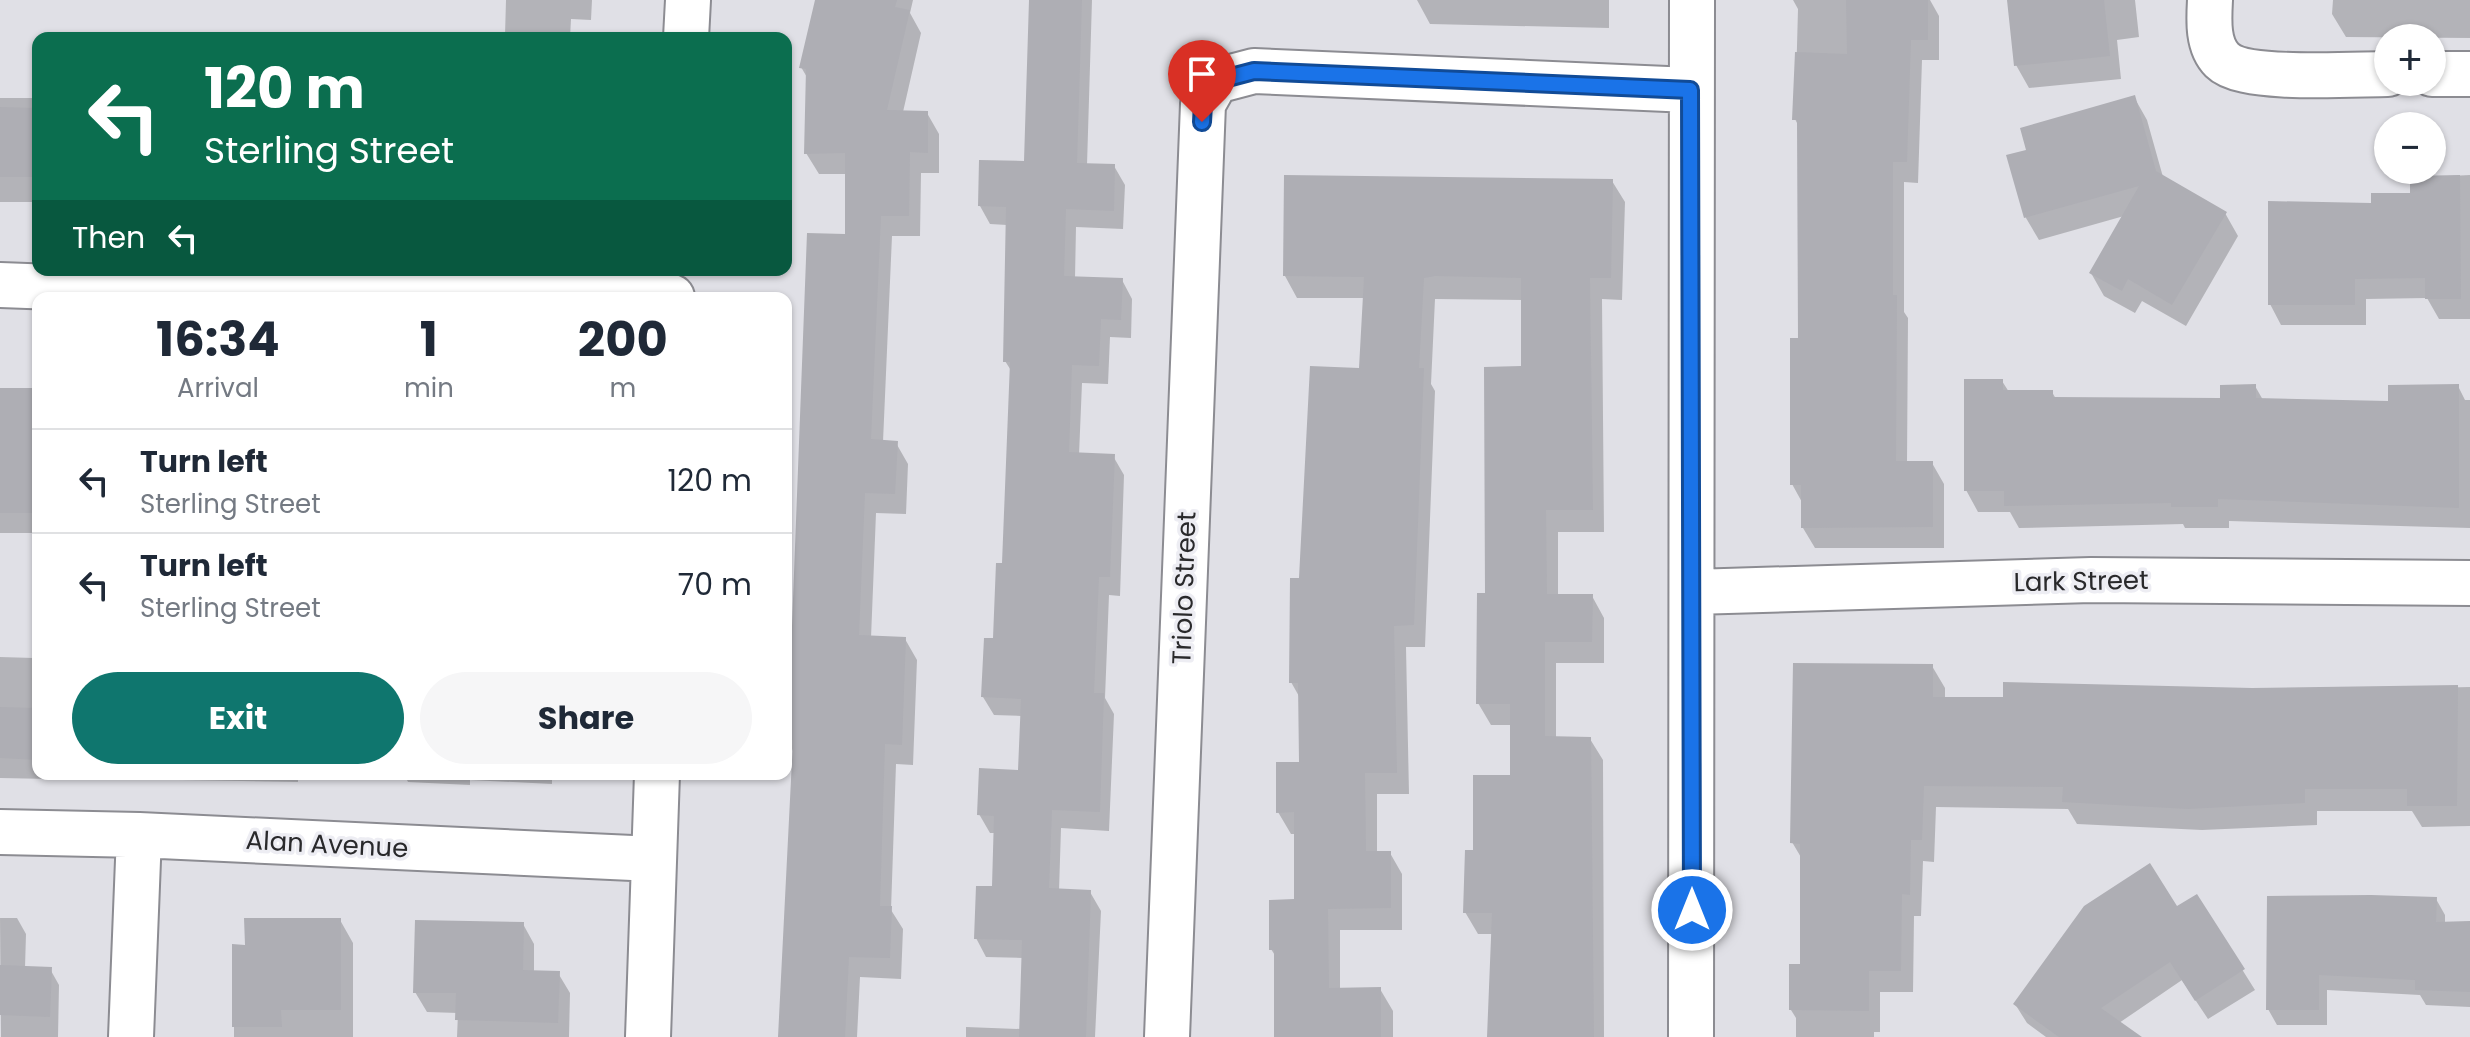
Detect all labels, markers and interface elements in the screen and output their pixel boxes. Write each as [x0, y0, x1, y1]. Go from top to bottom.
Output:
map controls [2374, 24, 2446, 184]
button: + [2374, 24, 2446, 96]
pin [1168, 40, 1236, 122]
text: 120 m [204, 49, 365, 128]
icon: arrive [1180, 52, 1224, 96]
icon: left [72, 64, 176, 168]
button: − [2374, 112, 2446, 184]
text: Sterling Street [204, 125, 454, 176]
text: Then [72, 216, 145, 259]
icon: left [161, 216, 205, 260]
text: 16:34 [156, 306, 280, 373]
text: 1 [420, 306, 438, 373]
text: 200 [578, 306, 668, 373]
text: Arrival [177, 370, 259, 406]
text: min [404, 370, 454, 406]
text: m [609, 370, 636, 406]
text: Turn left [140, 440, 268, 483]
icon: left [72, 459, 116, 503]
text: 120 m [667, 459, 752, 502]
text: Sterling Street [140, 486, 321, 522]
street label: Triolo Street [1163, 511, 1205, 665]
text: Turn left [140, 544, 268, 587]
street label: Lark Street [2013, 562, 2149, 600]
icon: left [72, 563, 116, 607]
text: 70 m [678, 563, 752, 606]
text: Sterling Street [140, 590, 321, 626]
button: Exit [72, 672, 404, 764]
button: Share [420, 672, 752, 764]
street label: Alan Avenue [245, 822, 409, 866]
position arrow [1650, 868, 1734, 952]

